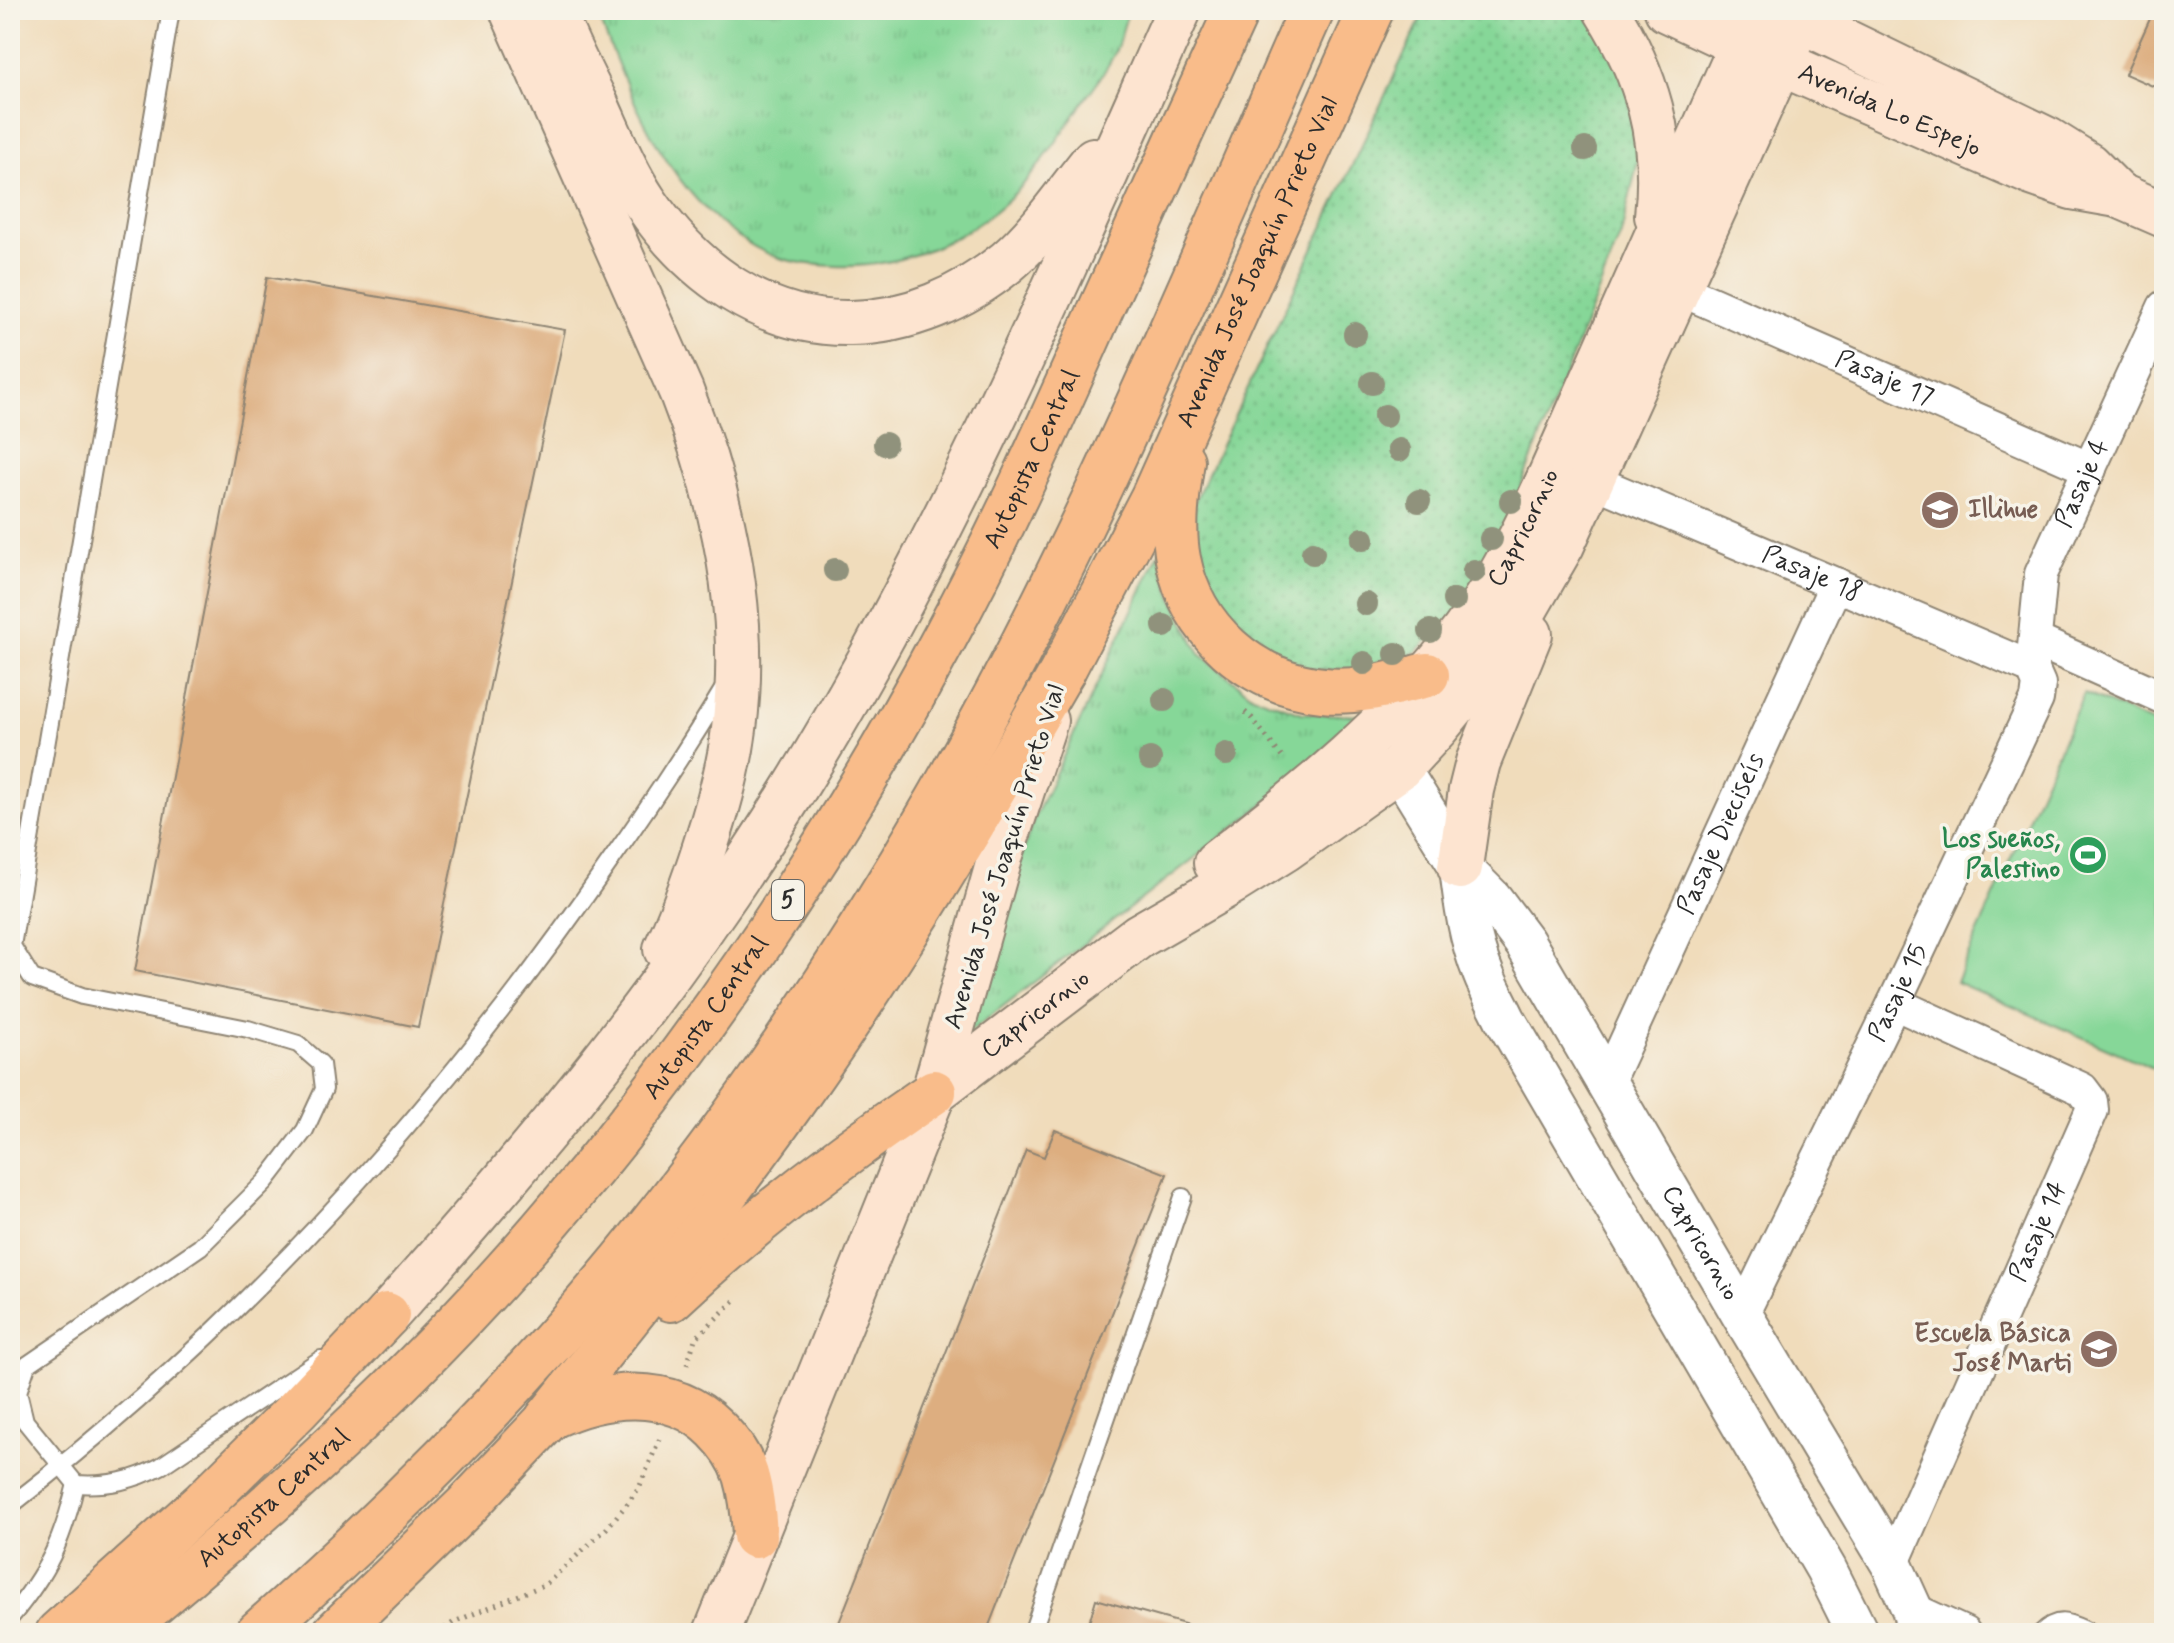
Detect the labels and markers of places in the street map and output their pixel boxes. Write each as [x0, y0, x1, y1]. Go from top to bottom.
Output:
school or university icon: Illihue [1919, 489, 1961, 531]
place label: Illihue [1968, 493, 2038, 527]
place label: Los sueños, Palestino [1942, 823, 2060, 887]
sports icon: Los sueños, Palestino [2067, 834, 2109, 876]
place label: Escuela Básica José Marti [1914, 1317, 2071, 1381]
school or university icon: Escuela Básica José Marti [2078, 1328, 2120, 1370]

